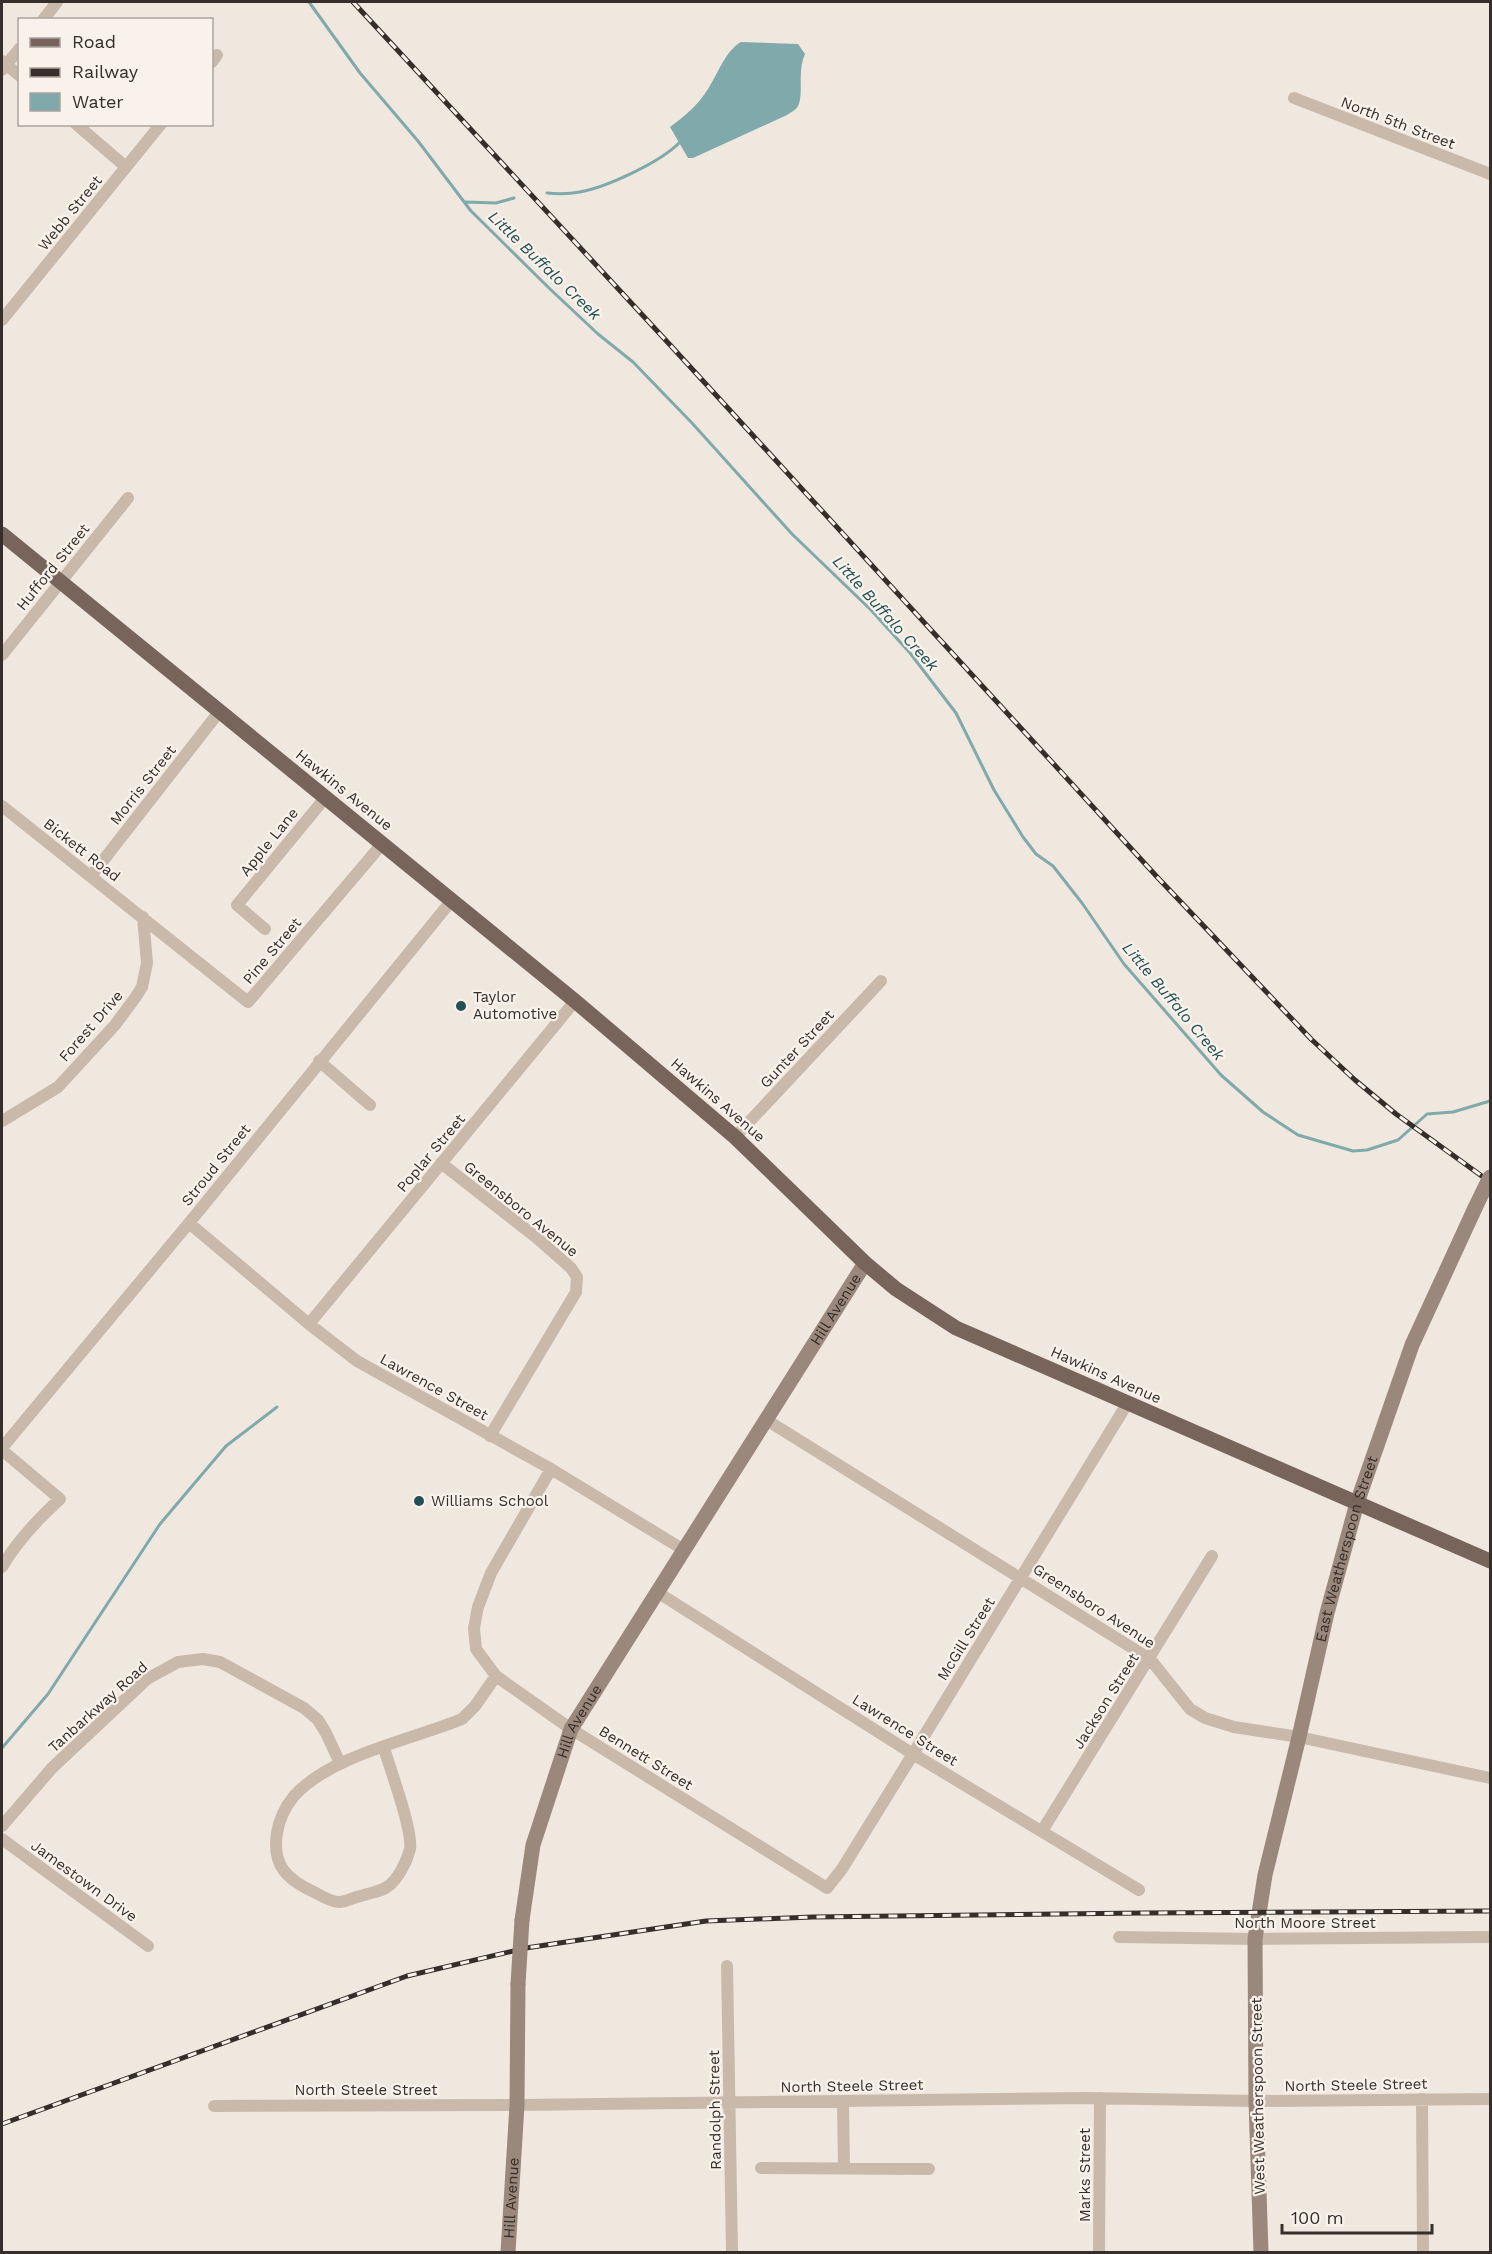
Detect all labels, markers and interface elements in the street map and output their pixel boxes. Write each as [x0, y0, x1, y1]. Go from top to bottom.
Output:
legend [18, 18, 213, 126]
text: Road [72, 31, 116, 52]
text: Railway [72, 61, 139, 82]
text: Water [72, 91, 124, 112]
street label: North 5th Street [1338, 93, 1458, 153]
street label: Webb Street [34, 171, 106, 254]
water label: Little Buffalo Creek [485, 207, 606, 325]
street label: Hufford Street [13, 519, 94, 614]
water label: Little Buffalo Creek [829, 552, 943, 676]
street label: Morris Street [106, 741, 180, 828]
street label: Hawkins Avenue [292, 746, 396, 834]
street label: Apple Lane [236, 804, 302, 880]
street label: Bickett Road [40, 815, 124, 885]
street label: Pine Street [239, 914, 305, 988]
water label: Little Buffalo Creek [1119, 938, 1229, 1065]
street label: Forest Drive [55, 987, 127, 1065]
place label: Taylor Automotive [473, 988, 557, 1023]
marker: Taylor Automotive [454, 999, 468, 1013]
street label: Gunter Street [756, 1006, 838, 1092]
street label: Hawkins Avenue [667, 1054, 769, 1146]
street label: Poplar Street [393, 1110, 469, 1196]
street label: Stroud Street [178, 1120, 255, 1209]
street label: Greensboro Avenue [460, 1157, 582, 1261]
street label: Hill Avenue [806, 1270, 865, 1349]
street label: Hawkins Avenue [1048, 1343, 1164, 1407]
street label: Lawrence Street [377, 1350, 492, 1425]
street label: East Weatherspoon Street [1312, 1453, 1382, 1644]
place label: Williams School [431, 1492, 549, 1510]
marker: Williams School [412, 1494, 426, 1508]
street label: Greensboro Avenue [1030, 1560, 1158, 1652]
street label: McGill Street [933, 1593, 999, 1684]
street label: Jackson Street [1069, 1649, 1143, 1752]
street label: Tanbarkway Road [45, 1658, 151, 1756]
street label: Hill Avenue [553, 1681, 606, 1761]
street label: Lawrence Street [849, 1690, 962, 1770]
street label: Bennett Street [596, 1722, 697, 1794]
street label: Jamestown Drive [27, 1836, 141, 1926]
street label: North Moore Street [1234, 1914, 1377, 1932]
street label: West Weatherspoon Street [1247, 1997, 1269, 2195]
street label: Randolph Street [705, 2049, 725, 2170]
street label: North Steele Street [1284, 2075, 1428, 2095]
street label: North Steele Street [780, 2076, 924, 2096]
street label: North Steele Street [295, 2081, 438, 2099]
street label: Marks Street [1076, 2127, 1094, 2222]
street label: Hill Avenue [500, 2157, 523, 2239]
scale bar [1282, 2197, 1432, 2235]
text: 100 m [1291, 2207, 1344, 2228]

